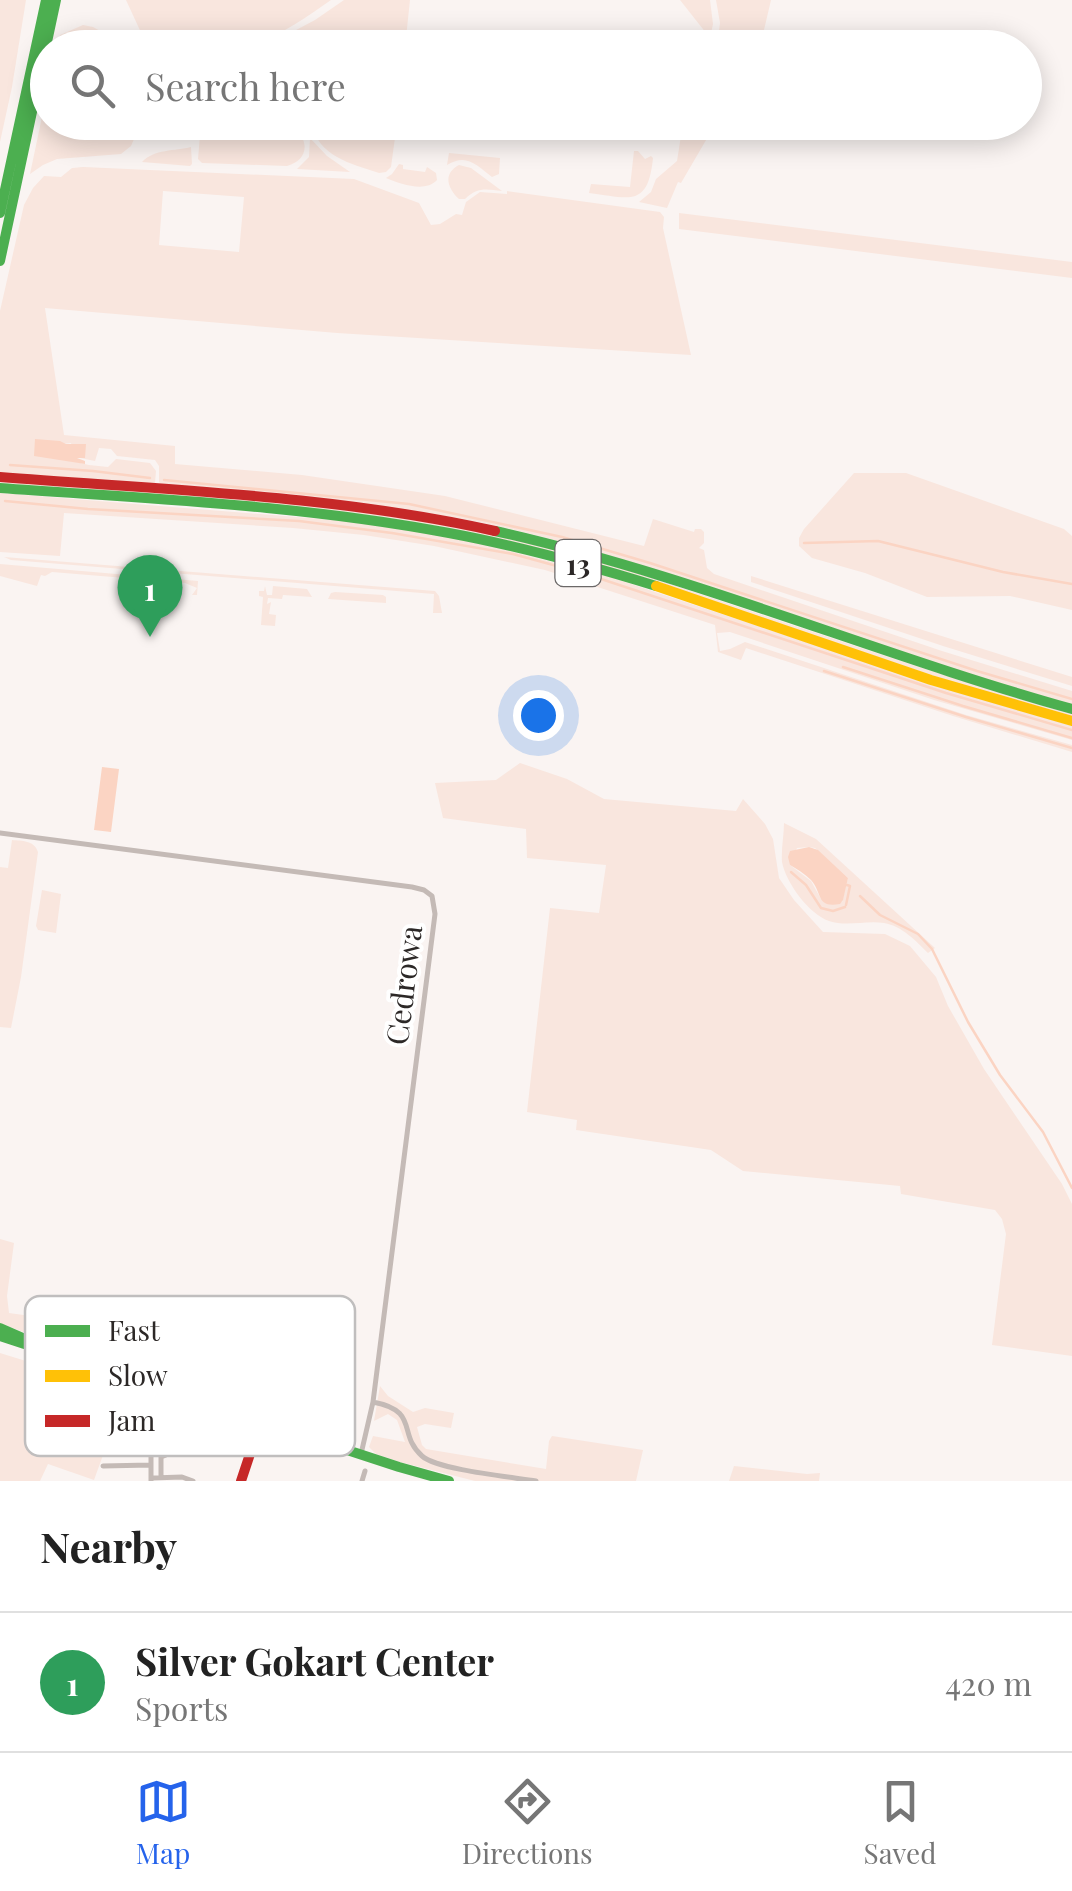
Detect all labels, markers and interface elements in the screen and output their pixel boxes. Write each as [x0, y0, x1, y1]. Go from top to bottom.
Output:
search box [30, 30, 1042, 140]
icon: search [65, 58, 120, 113]
text: Search here [145, 60, 346, 111]
road number: 13 [556, 540, 600, 586]
pin: 1 [118, 554, 182, 637]
your location [513, 690, 564, 741]
street label: Cedrowa [376, 923, 430, 1047]
legend [25, 1296, 355, 1456]
text: Fast [108, 1311, 161, 1348]
text: Slow [108, 1356, 168, 1393]
text: Jam [107, 1401, 155, 1438]
text: Nearby [40, 1518, 177, 1574]
text: Silver Gokart Center [135, 1635, 494, 1686]
text: 1 [66, 1661, 79, 1704]
text: 420 m [945, 1661, 1032, 1704]
text: Sports [135, 1686, 228, 1729]
tab: Map [136, 1774, 191, 1871]
tab: Directions [462, 1774, 592, 1871]
tab: Saved [864, 1774, 936, 1871]

